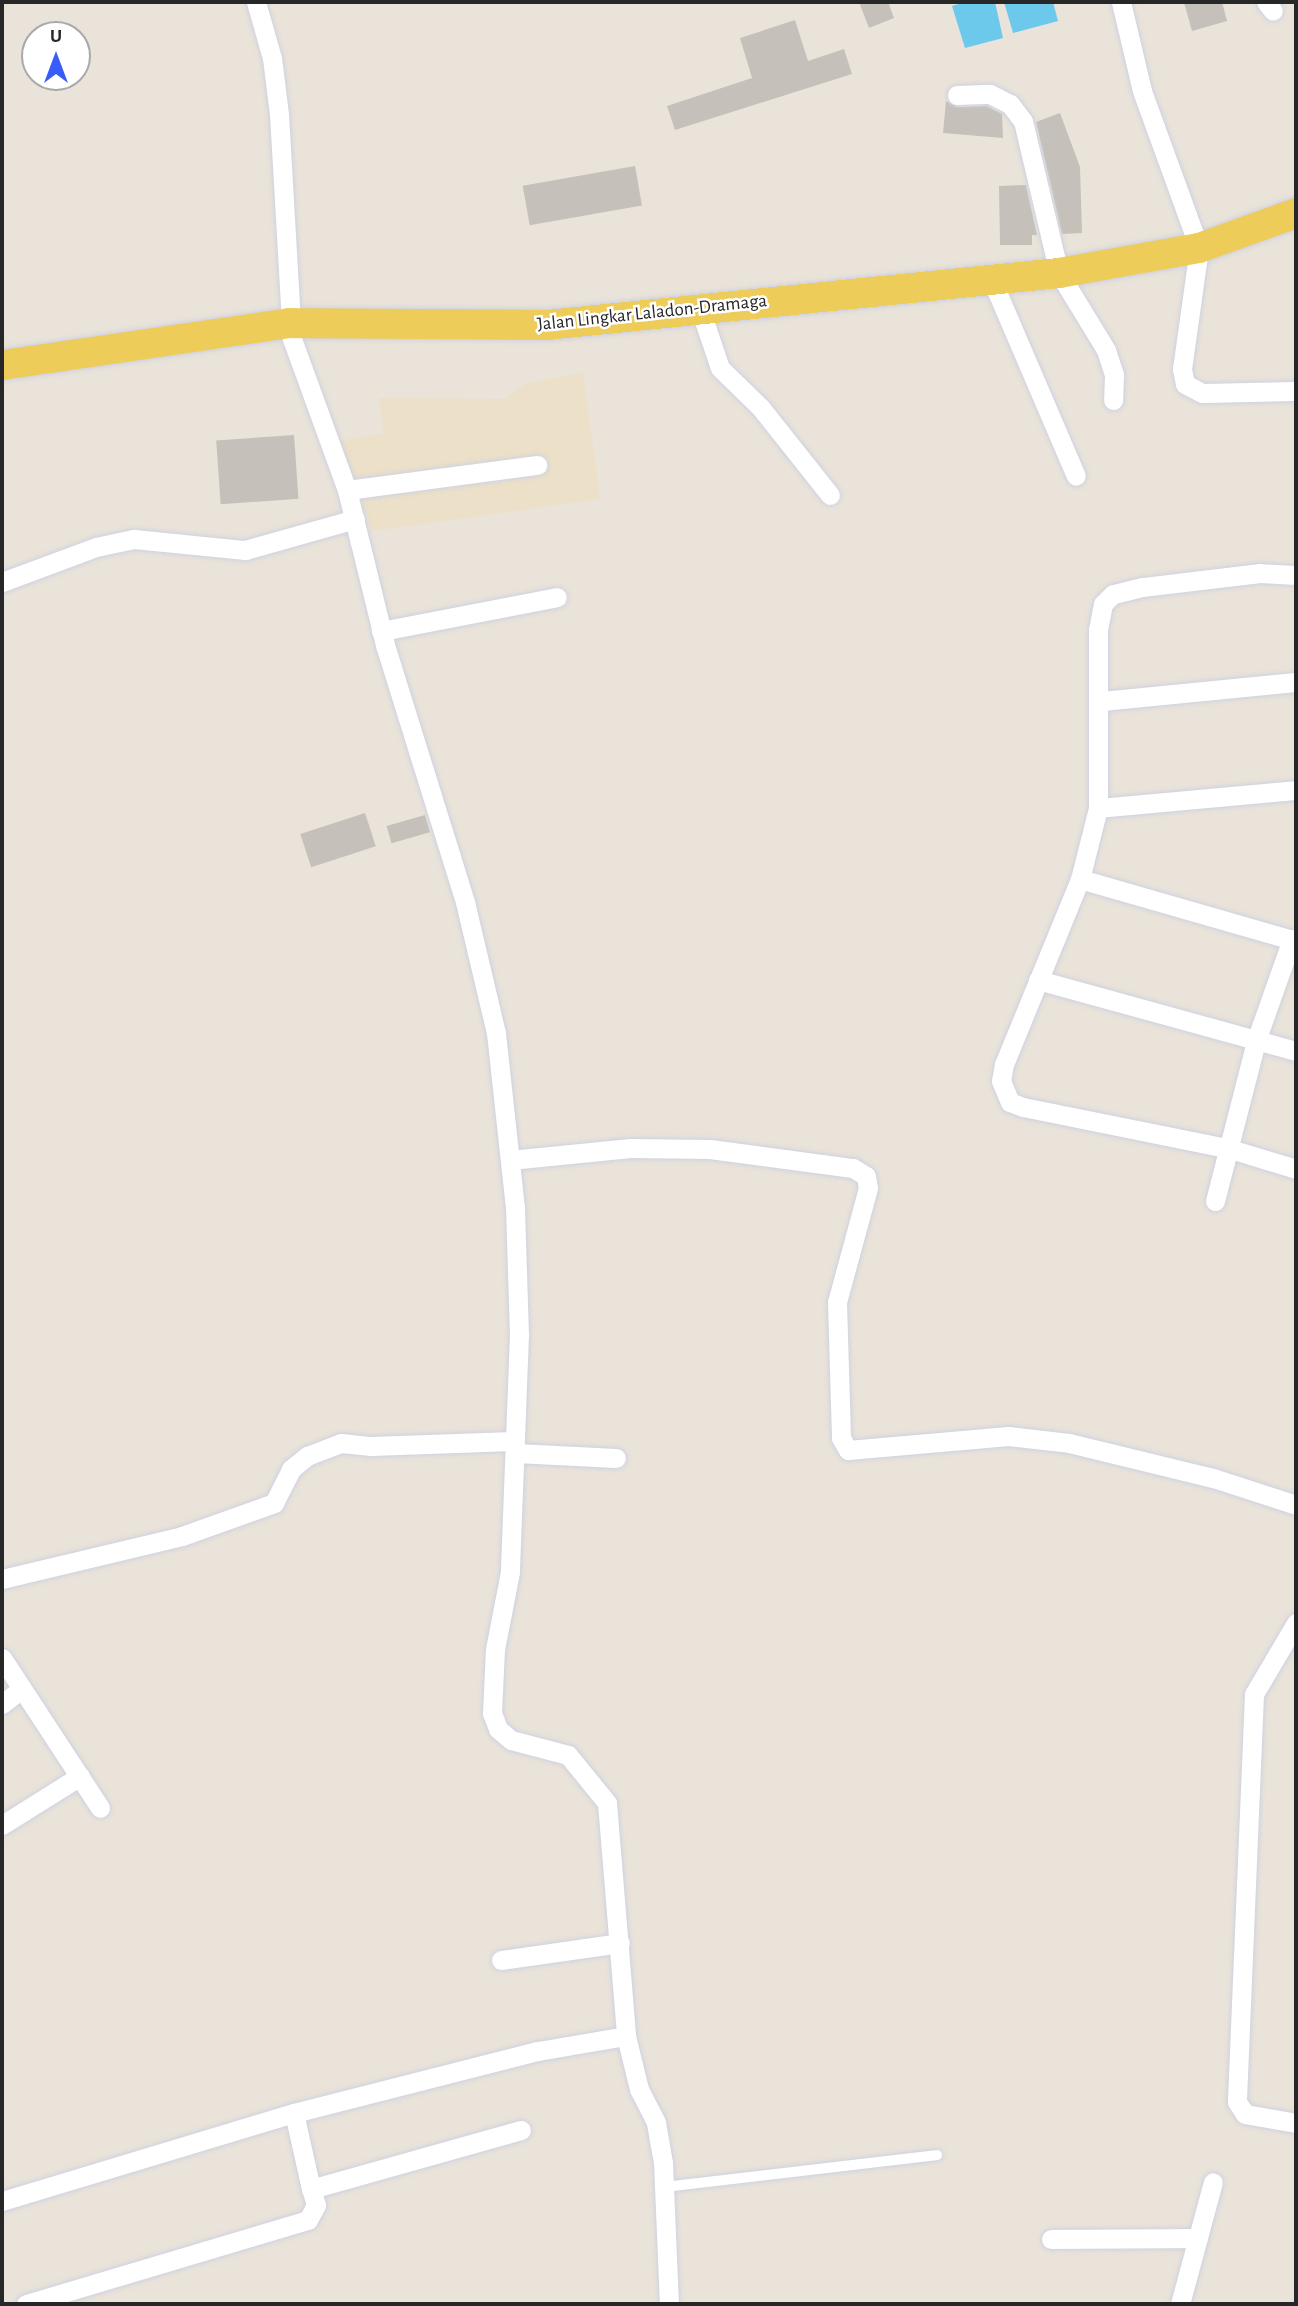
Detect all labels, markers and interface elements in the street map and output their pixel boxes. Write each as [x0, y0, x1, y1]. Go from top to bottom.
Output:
north arrow [21, 21, 91, 91]
text: U [50, 27, 62, 46]
street label: Jalan Lingkar Laladon-Dramaga [536, 290, 768, 336]

